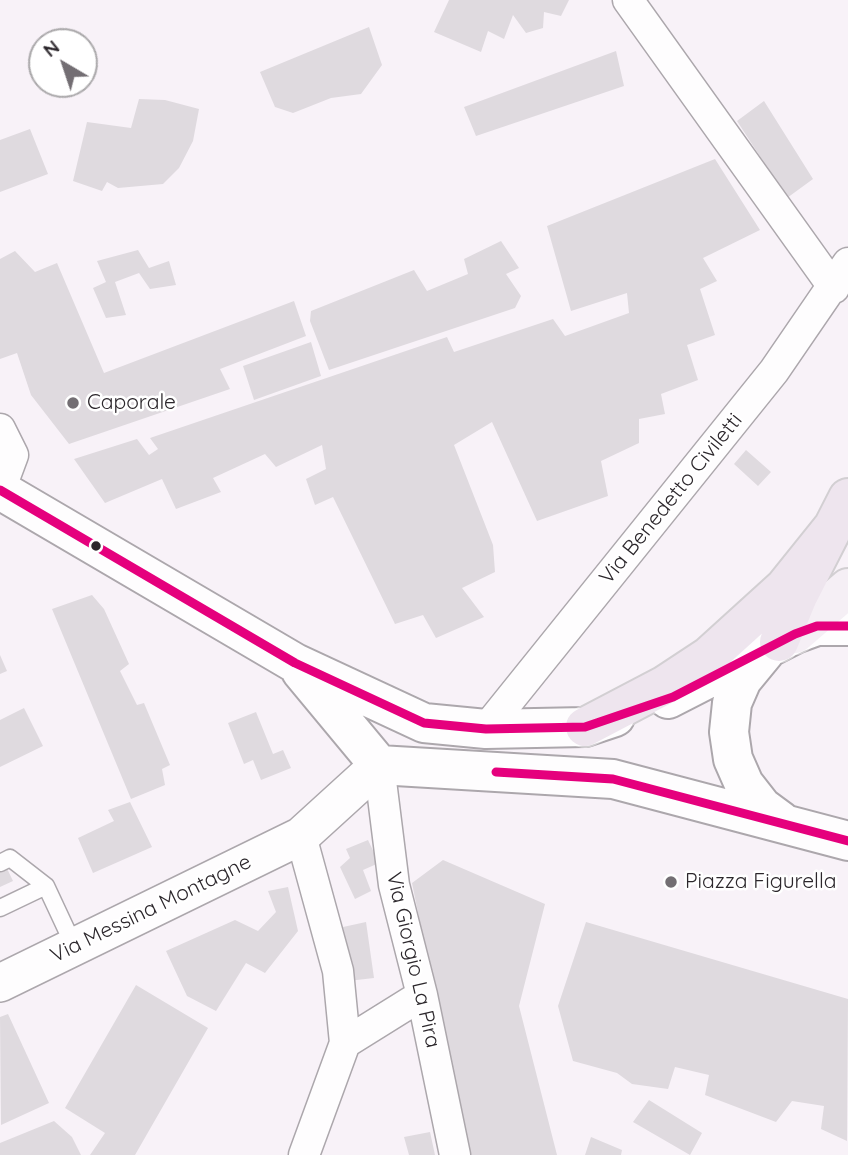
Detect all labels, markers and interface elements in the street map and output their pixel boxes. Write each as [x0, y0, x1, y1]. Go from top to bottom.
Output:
north arrow [28, 28, 98, 98]
text: N [38, 35, 64, 62]
place label: Caporale [87, 390, 176, 416]
marker: Caporale [65, 395, 81, 411]
street label: Via Benedetto Civiletti [594, 408, 748, 590]
unlabelled marker [89, 539, 103, 553]
street label: Via Messina Montagne [47, 849, 255, 969]
place label: Piazza Figurella [685, 869, 836, 895]
street label: Via Giorgio La Pira [381, 870, 445, 1050]
marker: Piazza Figurella [663, 874, 679, 890]

